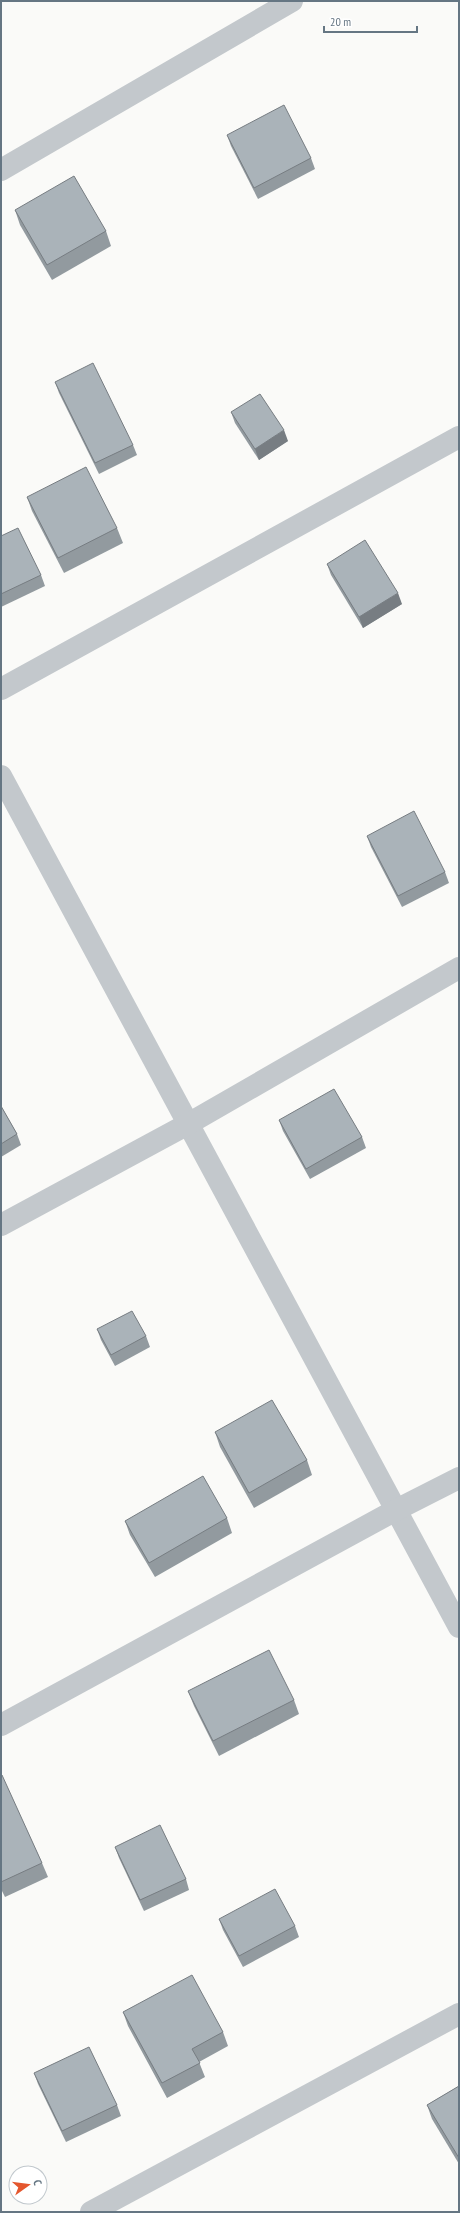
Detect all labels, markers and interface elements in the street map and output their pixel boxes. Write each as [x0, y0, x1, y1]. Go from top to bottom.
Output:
scale bar [324, 8, 417, 34]
text: 20 m [330, 14, 351, 29]
north arrow [8, 2165, 48, 2205]
text: С [30, 2178, 45, 2187]

